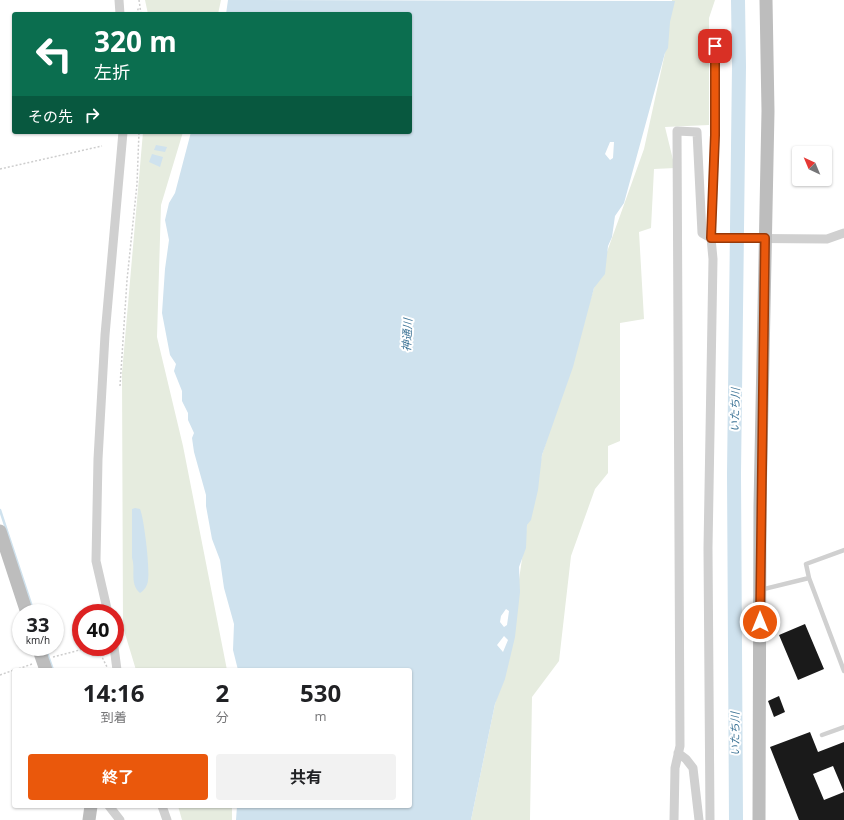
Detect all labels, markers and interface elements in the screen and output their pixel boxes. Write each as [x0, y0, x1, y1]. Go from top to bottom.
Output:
text: 320 m [94, 22, 177, 60]
icon: left [28, 28, 80, 80]
pin [698, 29, 732, 63]
icon: arrive [704, 35, 726, 57]
text: 左折 [94, 60, 130, 84]
icon: right [81, 104, 103, 126]
text: その先 [28, 106, 73, 126]
north arrow [792, 146, 832, 186]
map controls [792, 146, 832, 186]
water label: 神通川 [398, 317, 415, 352]
water label: いたち川 [727, 387, 742, 432]
position arrow [739, 601, 781, 643]
speed limit sign: 40 [72, 604, 124, 656]
text: 33 [27, 611, 49, 638]
text: km/h [26, 633, 50, 647]
text: 14:16 [83, 676, 145, 709]
text: 2 [215, 676, 229, 709]
text: 530 [300, 676, 341, 709]
text: m [315, 707, 327, 725]
text: 到着 [101, 708, 127, 726]
text: 分 [216, 708, 229, 726]
water label: いたち川 [727, 711, 742, 756]
button: 終了 [28, 754, 208, 800]
button: 共有 [216, 754, 396, 800]

